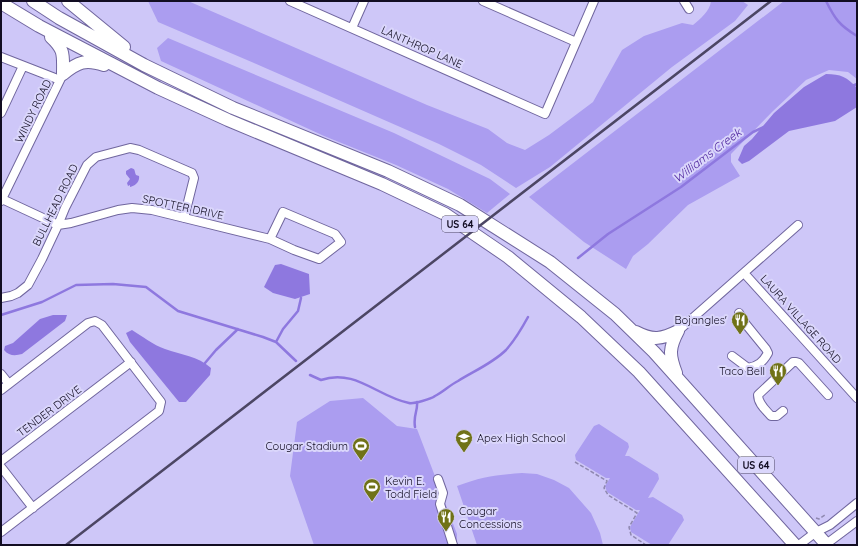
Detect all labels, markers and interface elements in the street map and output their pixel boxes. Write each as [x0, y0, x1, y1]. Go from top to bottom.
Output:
street label: LANTHROP LANE [379, 23, 465, 71]
street label: WINDY ROAD [12, 77, 54, 145]
water label: Williams Creek [670, 124, 745, 186]
street label: BULLHEAD ROAD [29, 162, 81, 248]
street label: SPOTTER DRIVE [141, 192, 225, 222]
road number: US 64 [442, 216, 478, 232]
street label: LAURA VILLAGE ROAD [757, 272, 845, 366]
restaurant icon: Bojangles' [730, 310, 750, 335]
place label: Bojangles' [674, 313, 727, 327]
restaurant icon: Taco Bell [768, 361, 788, 386]
place label: Taco Bell [719, 364, 765, 378]
street label: TENDER DRIVE [14, 382, 84, 440]
school or university icon: Apex High School [454, 428, 474, 453]
place label: Apex High School [477, 431, 566, 445]
sports icon: Cougar Stadium [351, 436, 371, 461]
place label: Cougar Stadium [265, 439, 348, 453]
road number: US 64 [738, 457, 774, 473]
place label: Kevin E. Todd Field [385, 474, 437, 501]
sports icon: Kevin E. Todd Field [362, 477, 382, 502]
place label: Cougar Concessions [459, 504, 522, 531]
restaurant icon: Cougar Concessions [436, 507, 456, 532]

